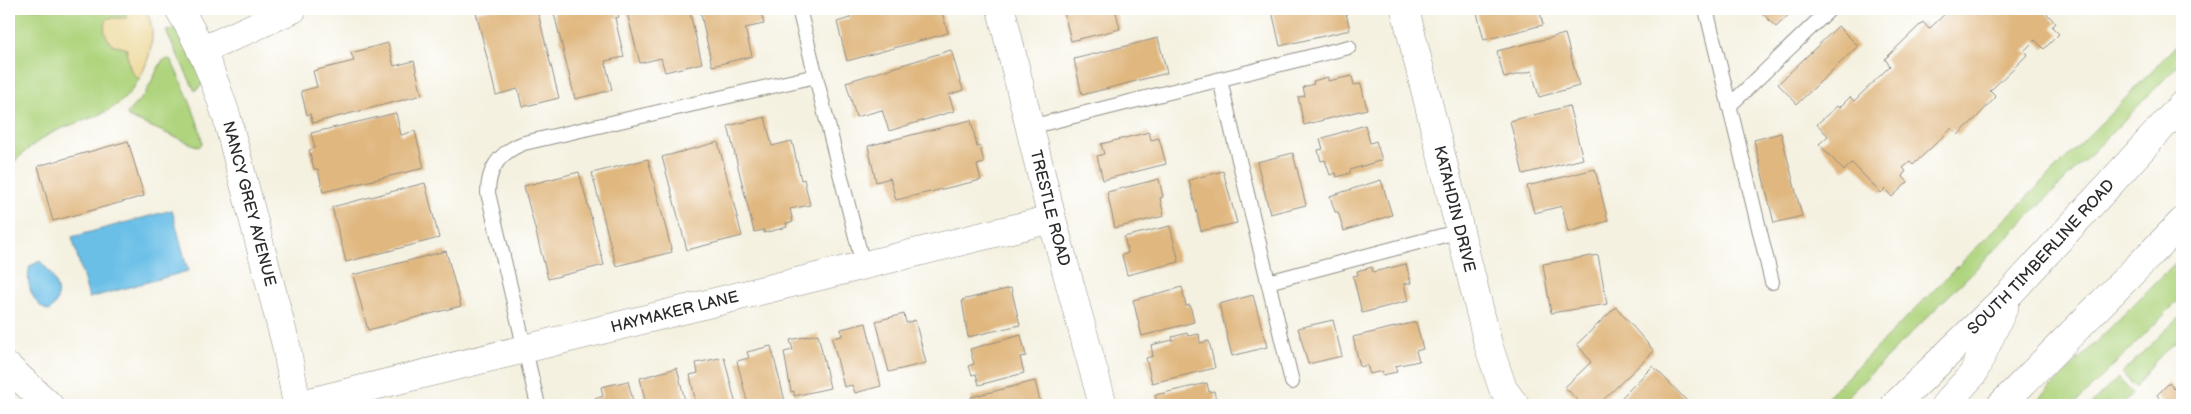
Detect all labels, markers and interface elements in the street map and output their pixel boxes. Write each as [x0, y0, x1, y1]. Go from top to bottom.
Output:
street label: NANCY GREY AVENUE [219, 119, 280, 288]
street label: KATAHDIN DRIVE [1430, 144, 1479, 274]
street label: TRESTLE ROAD [1026, 148, 1074, 268]
street label: SOUTH TIMBERLINE ROAD [1964, 176, 2119, 338]
street label: HAYMAKER LANE [609, 287, 741, 337]

